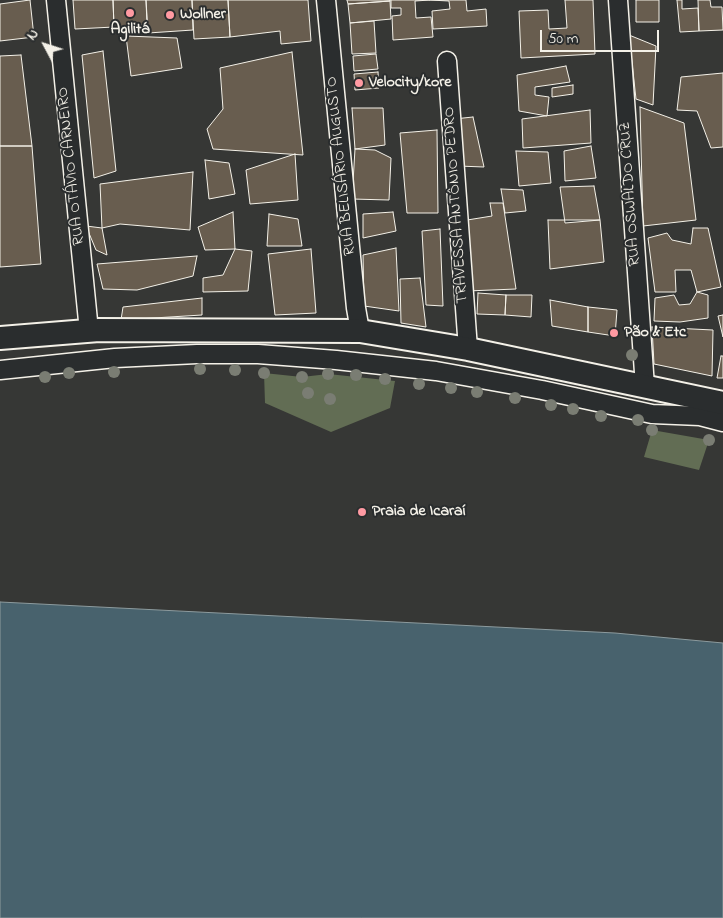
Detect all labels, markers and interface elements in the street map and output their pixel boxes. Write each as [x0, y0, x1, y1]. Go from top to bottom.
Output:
place label: Wollner [180, 5, 226, 25]
marker: Agilitá [124, 7, 136, 19]
marker: Wollner [164, 9, 176, 21]
north arrow [20, 20, 70, 70]
place label: Agilitá [111, 20, 149, 40]
scale bar [543, 20, 662, 52]
text: N [22, 25, 44, 45]
text: 50 m [548, 28, 578, 50]
place label: Velocity/kore [369, 73, 451, 93]
street label: RUA BELISÁRIO AUGUSTO [323, 75, 361, 257]
marker: Velocity/kore [353, 77, 365, 89]
street label: RUA OTÁVIO CARNEIRO [54, 86, 90, 246]
street label: TRAVESSA ANTÔNIO PEDRO [441, 106, 473, 304]
street label: RUA OSWALDO CRUZ [616, 121, 646, 267]
place label: Pão & Etc [624, 323, 686, 343]
marker: Pão & Etc [608, 327, 620, 339]
place label: Praia de Icaraí [372, 502, 466, 522]
marker: Praia de Icaraí [356, 506, 368, 518]

